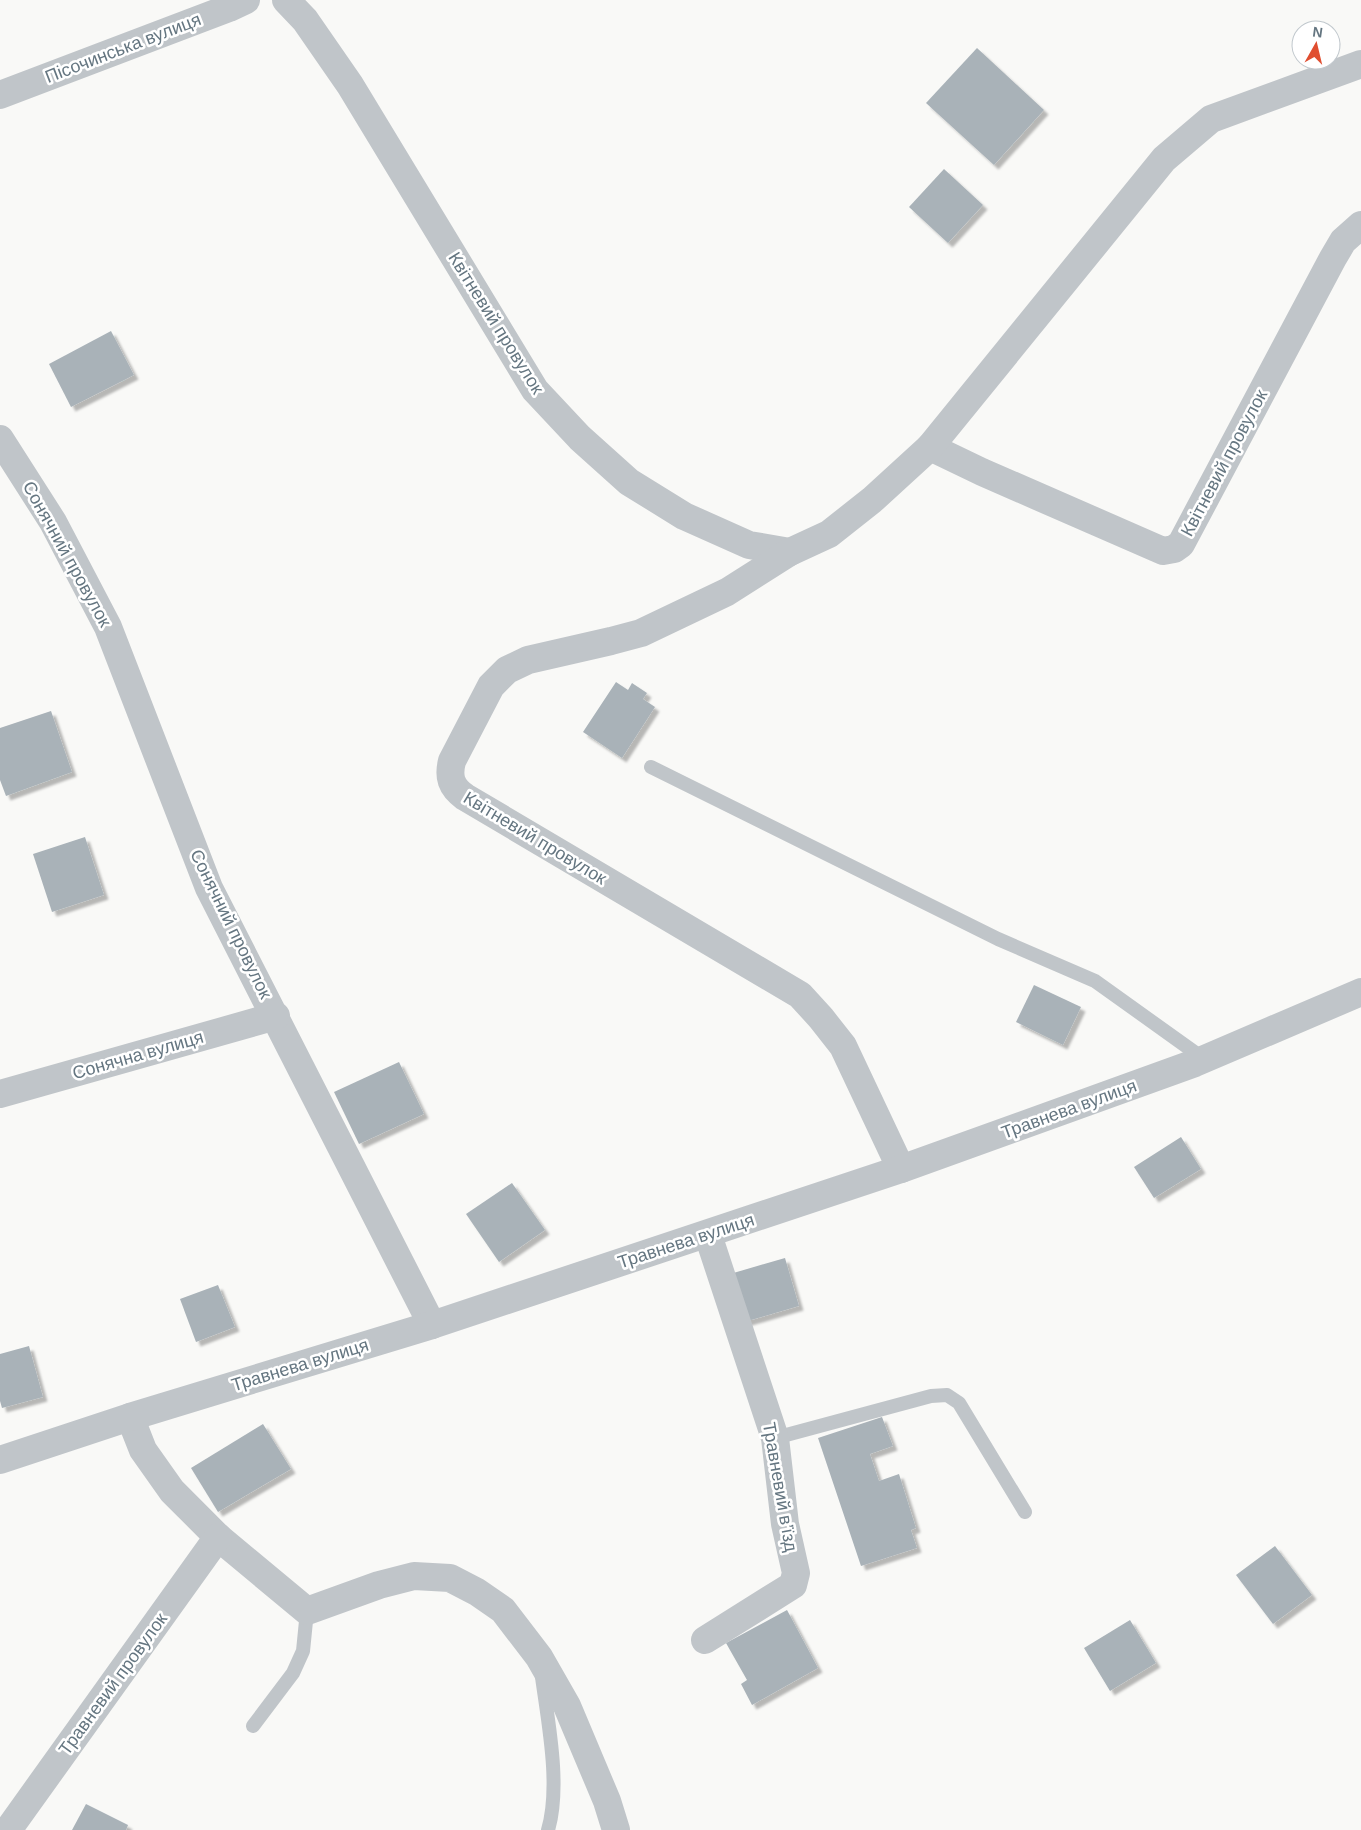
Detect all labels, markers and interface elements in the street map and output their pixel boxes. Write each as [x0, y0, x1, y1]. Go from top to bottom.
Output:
street label: Пісочинська вулиця [42, 9, 204, 87]
north arrow [1291, 20, 1341, 70]
text: N [1312, 23, 1324, 41]
street label: Квітневий провулок [444, 249, 548, 398]
street label: Квітневий провулок [1177, 386, 1271, 540]
street label: Сонячний провулок [19, 478, 115, 630]
street label: Квітневий провулок [460, 787, 610, 889]
street label: Сонячний провулок [186, 846, 276, 1002]
street label: Сонячна вулиця [70, 1027, 206, 1083]
street label: Травнева вулиця [999, 1075, 1139, 1143]
street label: Травнева вулиця [615, 1210, 757, 1272]
street label: Травнева вулиця [229, 1335, 371, 1395]
street label: Травневий в’їзд [759, 1421, 801, 1554]
street label: Травневий провулок [55, 1609, 171, 1759]

